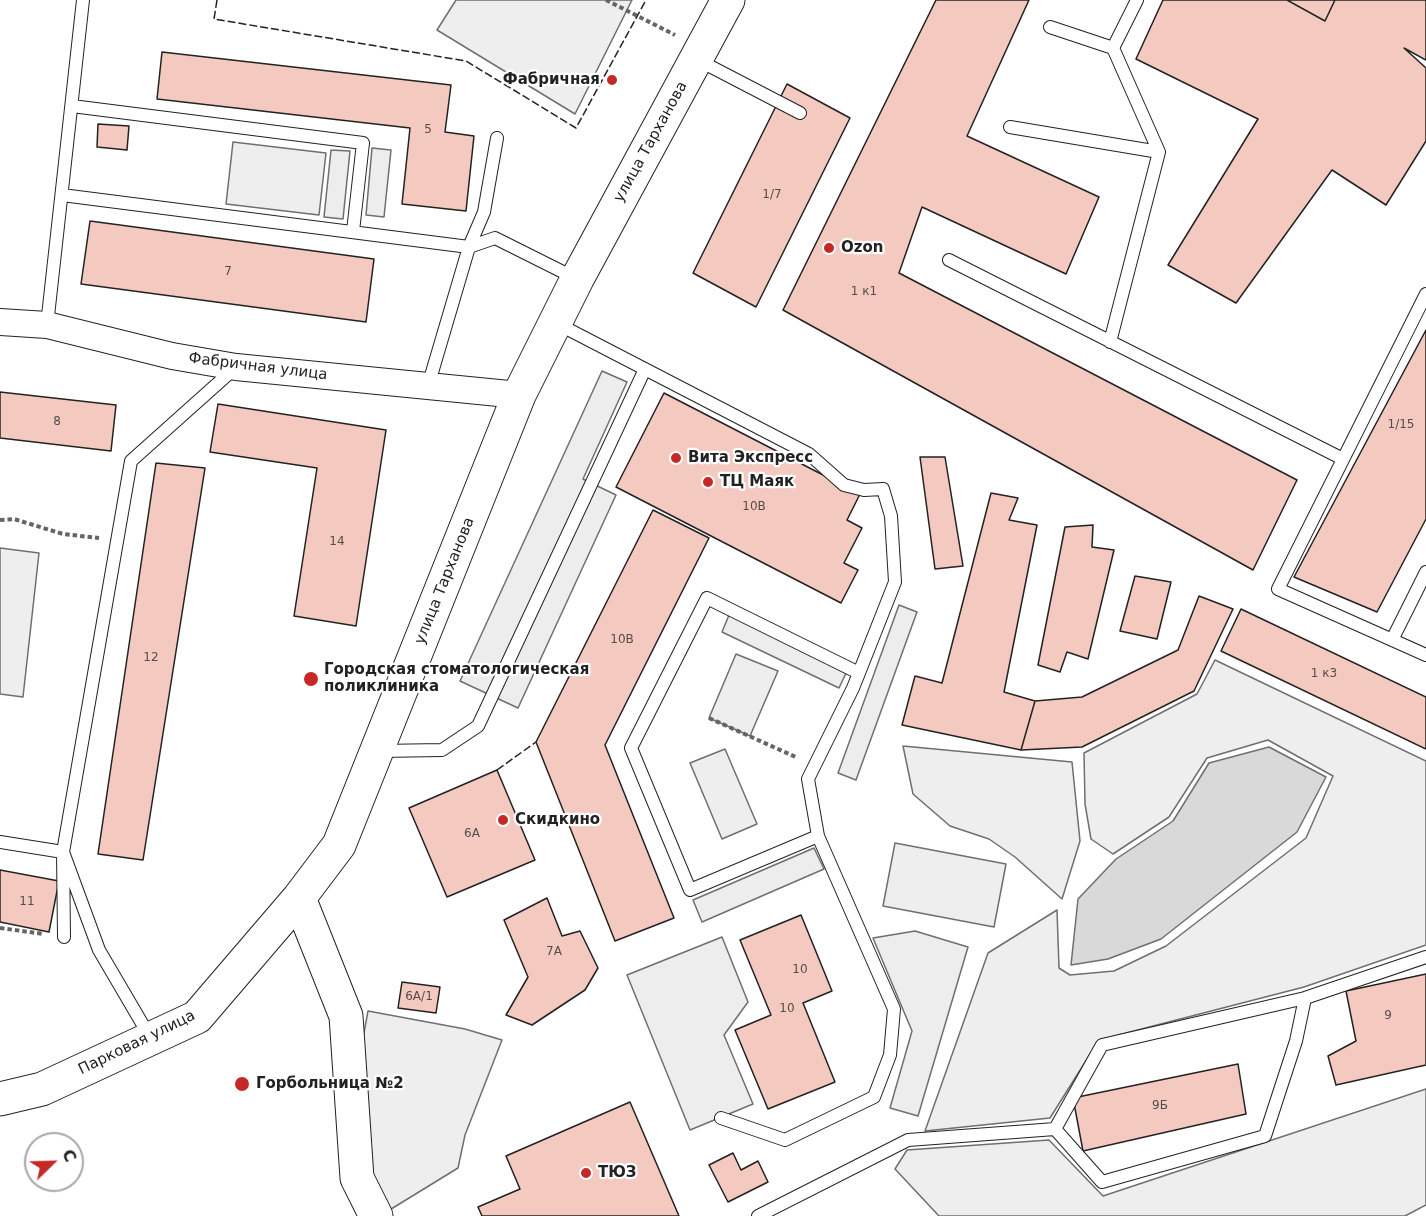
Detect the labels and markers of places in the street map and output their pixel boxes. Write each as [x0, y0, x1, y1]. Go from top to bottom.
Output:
place label: Фабричная [503, 71, 600, 89]
marker: Фабричная [605, 73, 619, 87]
place label: Ozon [841, 239, 883, 257]
marker: Ozon [822, 241, 836, 255]
place label: Вита Экспресс [688, 449, 813, 467]
marker: Вита Экспресс [669, 451, 683, 465]
place label: ТЦ Маяк [720, 473, 794, 491]
marker: ТЦ Маяк [701, 475, 715, 489]
place label: Городская стоматологическая поликлиника [324, 661, 589, 696]
marker: Городская стоматологическая поликлиника [302, 670, 320, 688]
place label: Скидкино [515, 811, 600, 829]
marker: Скидкино [496, 813, 510, 827]
marker: Горбольница №2 [233, 1075, 251, 1093]
place label: Горбольница №2 [256, 1075, 404, 1093]
place label: ТЮЗ [598, 1164, 636, 1182]
marker: ТЮЗ [579, 1166, 593, 1180]

